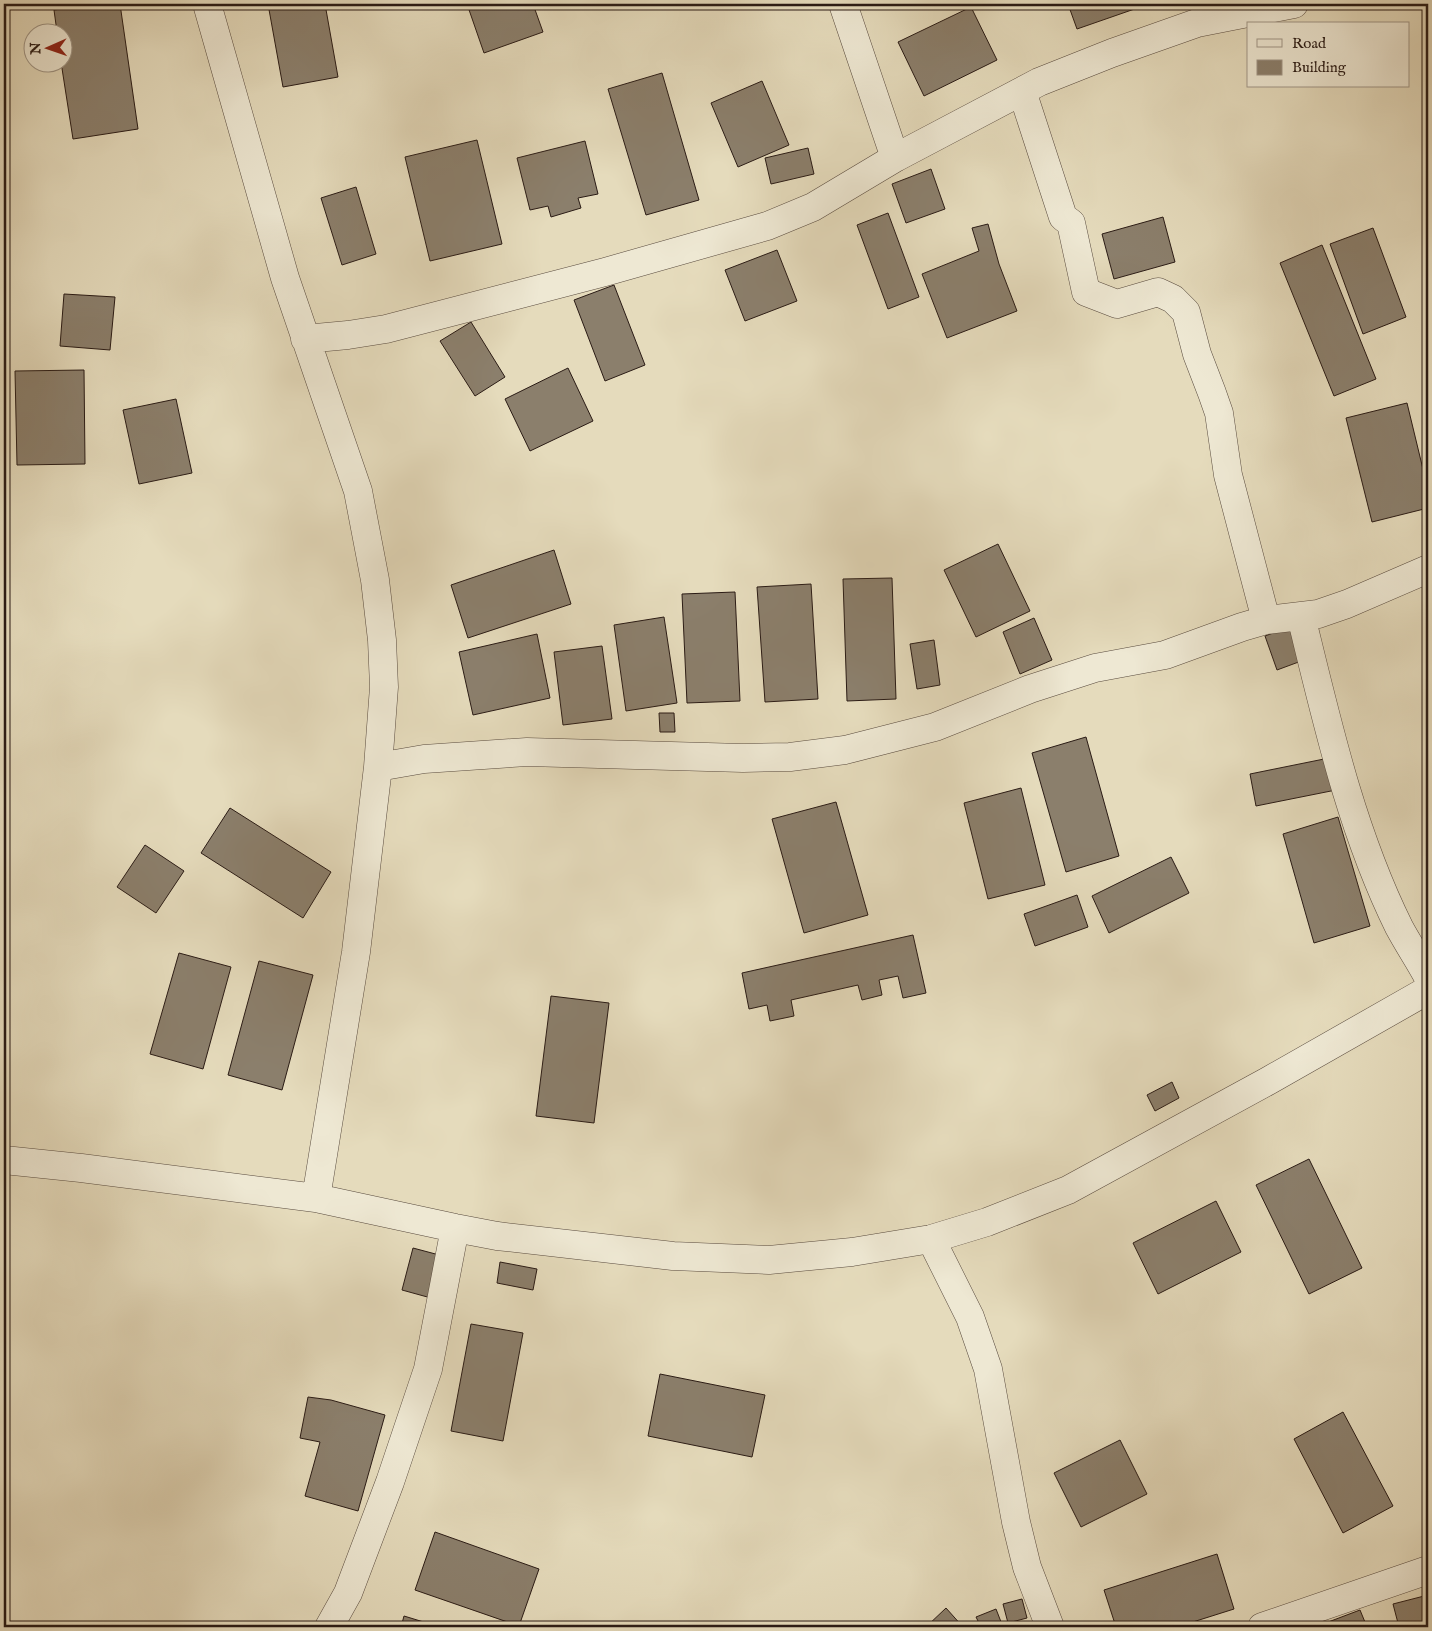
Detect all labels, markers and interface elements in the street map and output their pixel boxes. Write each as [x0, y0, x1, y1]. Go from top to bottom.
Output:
north arrow [22, 22, 72, 72]
legend [1247, 22, 1410, 88]
text: Road [1292, 34, 1327, 53]
text: N [27, 42, 45, 56]
text: Building [1292, 58, 1347, 77]

